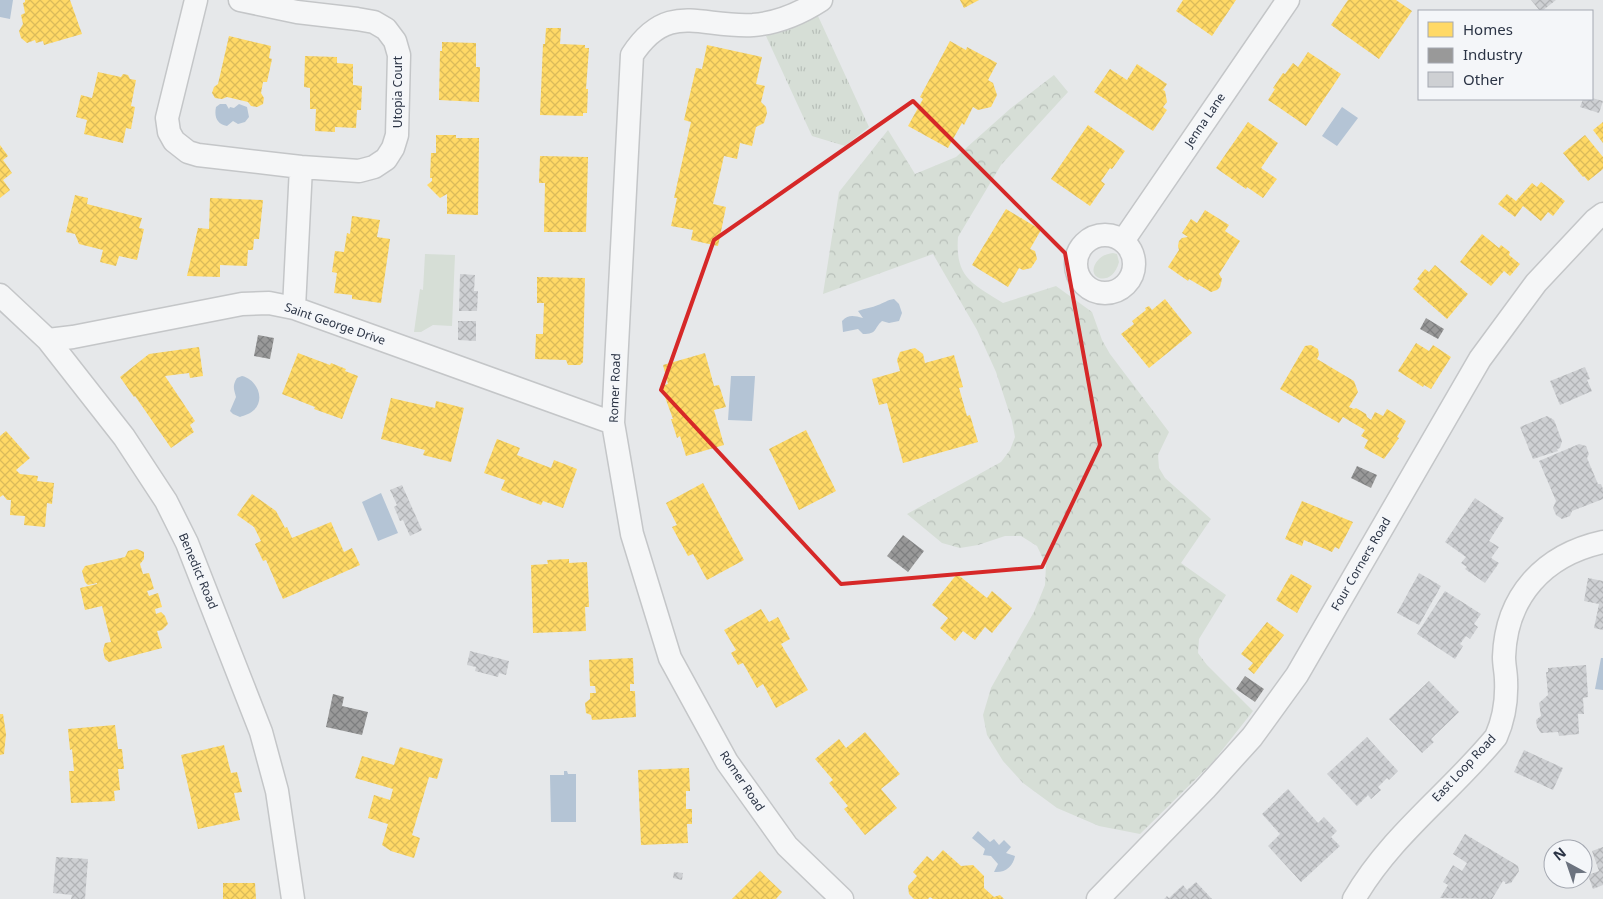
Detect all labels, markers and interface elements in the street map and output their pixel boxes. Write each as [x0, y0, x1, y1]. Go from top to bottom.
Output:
legend [1418, 10, 1593, 100]
text: Homes [1463, 19, 1513, 39]
text: Industry [1463, 44, 1523, 64]
street label: Utopia Court [389, 55, 406, 128]
text: Other [1463, 69, 1504, 89]
street label: Jenna Lane [1180, 89, 1229, 151]
street label: Saint George Drive [282, 298, 388, 349]
street label: Romer Road [605, 353, 624, 423]
street label: Four Corners Road [1327, 514, 1394, 614]
street label: Benedict Road [175, 530, 222, 612]
street label: East Loop Road [1428, 730, 1499, 805]
street label: Romer Road [716, 747, 769, 814]
north arrow [1543, 839, 1593, 889]
text: N [1549, 843, 1570, 865]

